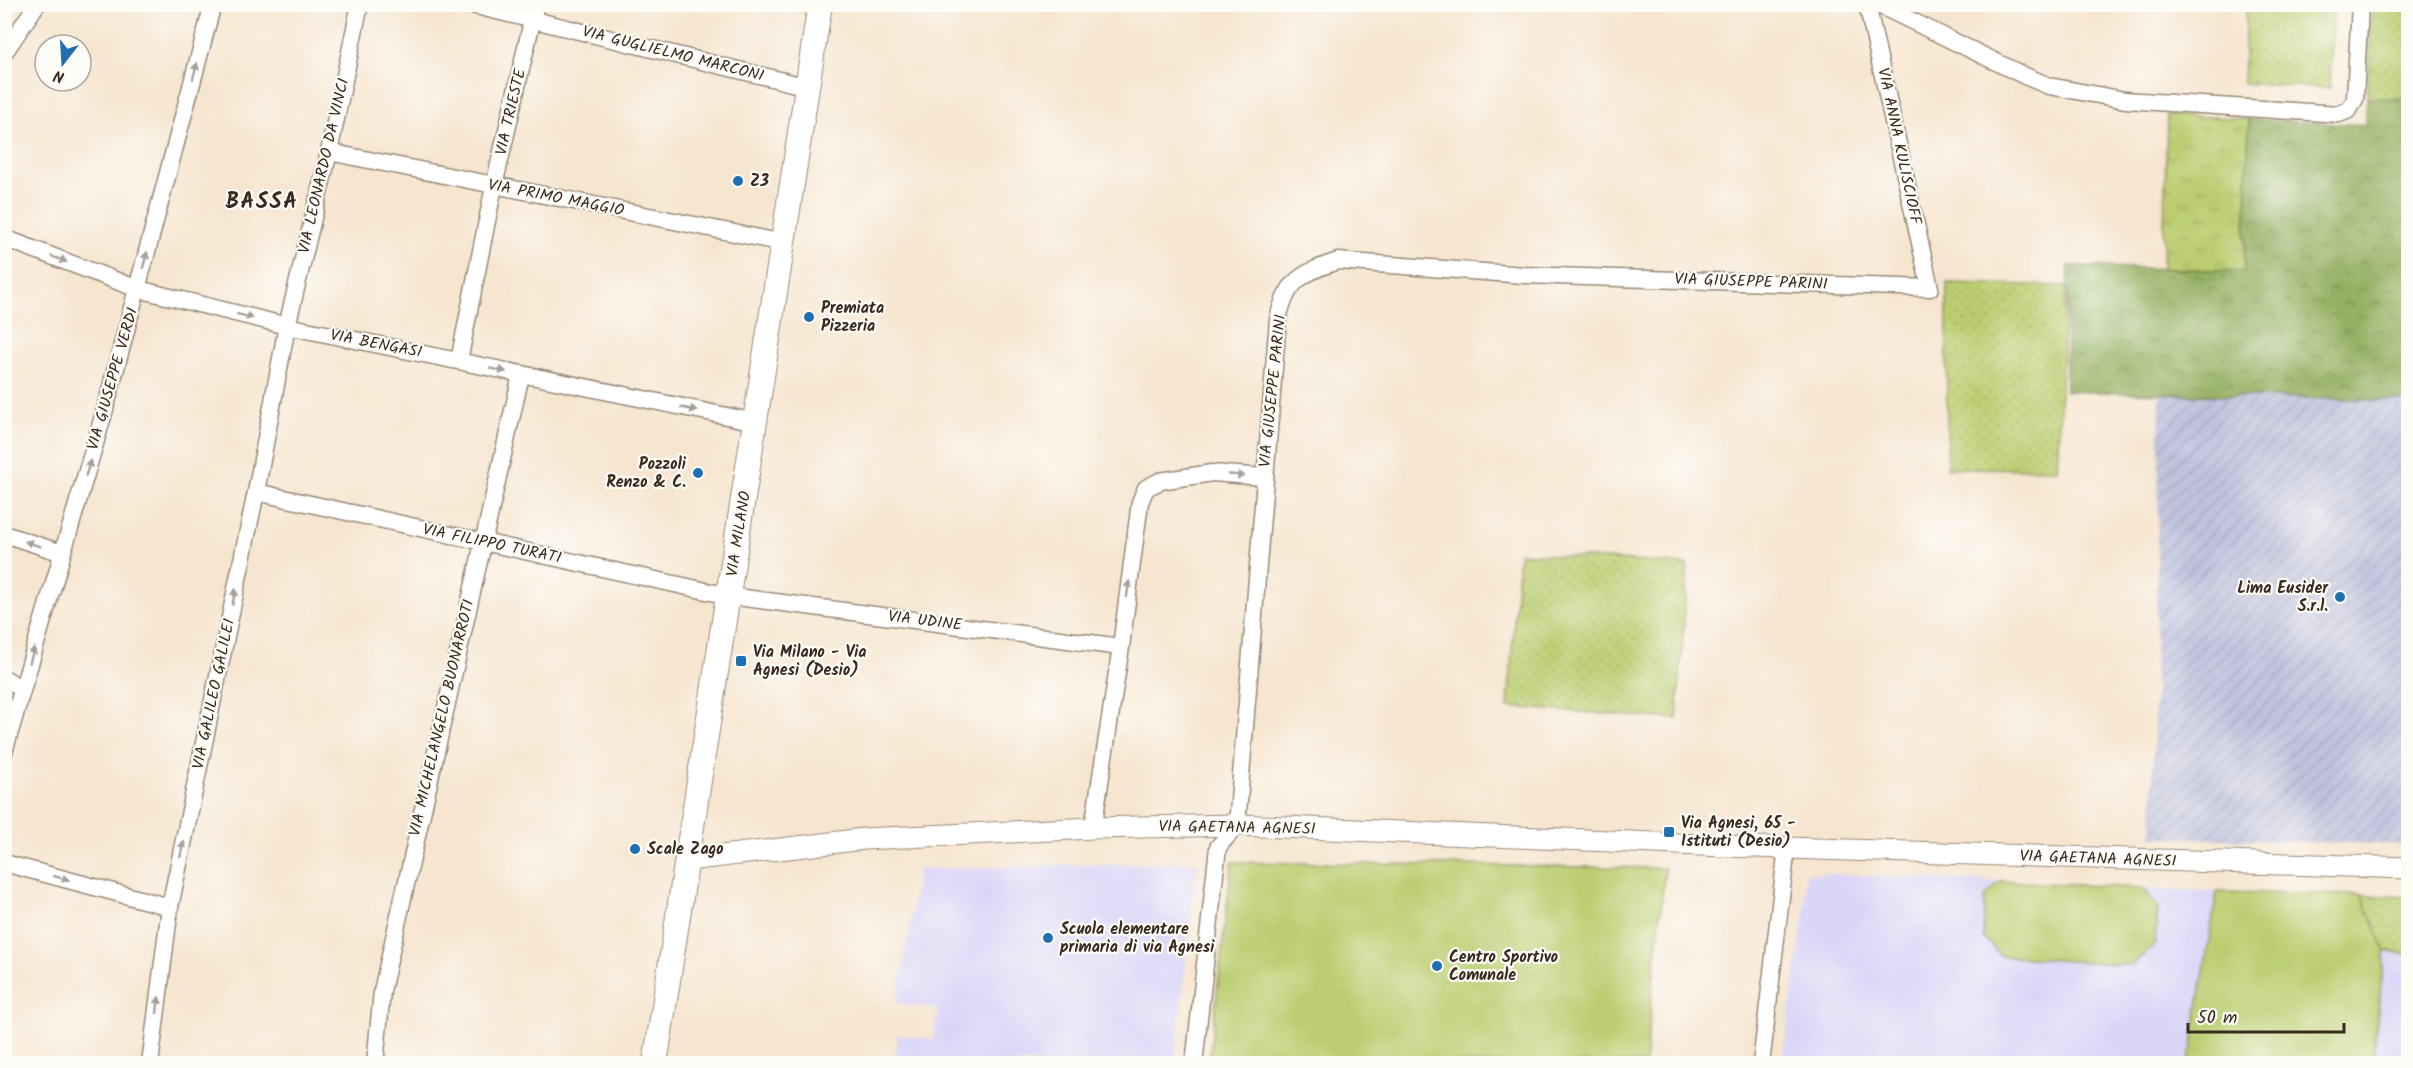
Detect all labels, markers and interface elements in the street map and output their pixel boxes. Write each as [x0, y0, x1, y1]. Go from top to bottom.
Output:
street label: VIA GUGLIELMO MARCONI [580, 19, 766, 89]
north arrow [33, 33, 93, 93]
text: N [51, 62, 68, 89]
one-way arrow [191, 62, 201, 81]
street label: VIA ANNA KULISCIOFF [1870, 65, 1928, 228]
street label: VIA TRIESTE [489, 66, 533, 158]
street label: VIA LEONARDO DA VINCI [292, 76, 356, 256]
place label: Z3 [750, 169, 769, 194]
street label: VIA PRIMO MAGGIO [486, 173, 626, 223]
marker: Z3 [731, 174, 745, 188]
district label: BASSA [225, 185, 299, 220]
one-way arrow [141, 251, 151, 269]
one-way arrow [50, 255, 68, 264]
street label: VIA GIUSEPPE PARINI [1674, 267, 1828, 297]
place label: Premiata Pizzeria [821, 296, 884, 339]
street label: VIA GIUSEPPE VERDI [81, 305, 145, 453]
marker: Premiata Pizzeria [802, 310, 816, 324]
one-way arrow [236, 311, 255, 321]
street label: VIA GIUSEPPE PARINI [1253, 313, 1293, 469]
street label: VIA BENGASI [328, 323, 424, 365]
one-way arrow [488, 365, 507, 375]
one-way arrow [679, 404, 698, 414]
place label: Pozzoli Renzo & C. [606, 452, 687, 495]
one-way arrow [84, 459, 93, 477]
marker: Pozzoli Renzo & C. [691, 466, 705, 480]
one-way arrow [1227, 470, 1246, 480]
street label: VIA MILANO [720, 489, 758, 579]
street label: VIA FILIPPO TURATI [420, 517, 564, 571]
one-way arrow [24, 539, 42, 548]
place label: Lima Eusider S.r.l. [2237, 576, 2329, 619]
one-way arrow [1124, 579, 1133, 598]
one-way arrow [230, 587, 239, 606]
marker: Lima Eusider S.r.l. [2333, 590, 2347, 604]
street label: VIA MICHELANGELO BUONARROTI [403, 597, 481, 839]
street label: VIA UDINE [886, 604, 964, 638]
street label: VIA GALILEO GALILEI [186, 616, 242, 772]
place label: Via Milano - Via Agnesi (Desio) [753, 640, 866, 683]
one-way arrow [28, 646, 37, 664]
marker: Via Milano - Via Agnesi (Desio) [734, 654, 748, 668]
place label: Via Agnesi, 65 - Istituti (Desio) [1681, 811, 1796, 854]
street label: VIA GAETANA AGNESI [1158, 814, 1316, 842]
marker: Via Agnesi, 65 - Istituti (Desio) [1662, 825, 1676, 839]
place label: Scale Zago [647, 837, 724, 862]
one-way arrow [178, 840, 187, 859]
marker: Scale Zago [628, 842, 642, 856]
street label: VIA GAETANA AGNESI [2019, 844, 2177, 874]
one-way arrow [52, 874, 70, 884]
place label: Scuola elementare primaria di via Agnesi [1059, 917, 1215, 960]
marker: Scuola elementare primaria di via Agnesi [1041, 931, 1055, 945]
place label: Centro Sportivo Comunale [1449, 945, 1558, 988]
marker: Centro Sportivo Comunale [1430, 959, 1444, 973]
one-way arrow [153, 996, 162, 1015]
scale bar [2188, 996, 2344, 1034]
text: 50 m [2197, 1004, 2237, 1033]

